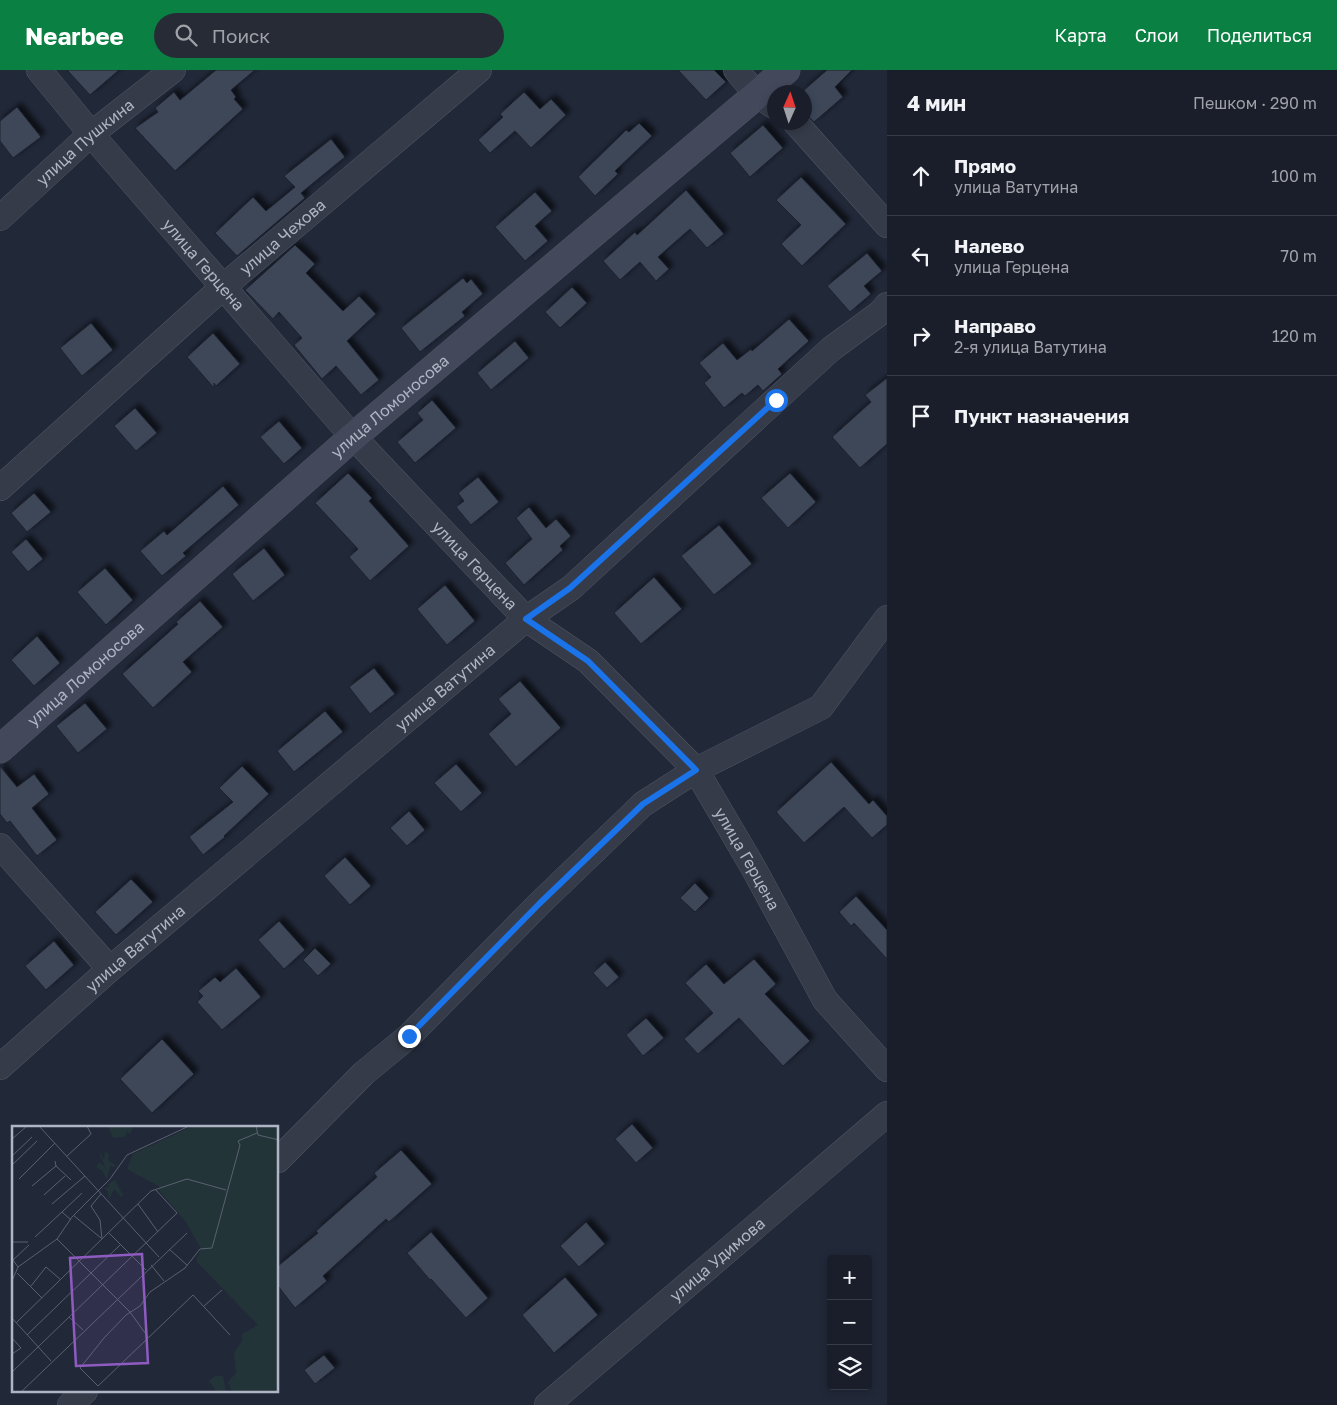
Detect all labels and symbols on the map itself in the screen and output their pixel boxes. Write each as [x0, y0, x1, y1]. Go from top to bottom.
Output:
north arrow [767, 85, 812, 130]
street label: улица Пушкина [32, 94, 138, 190]
street label: улица Чехова [235, 195, 330, 279]
street label: улица Герцена [159, 214, 249, 315]
street label: улица Ломоносова [326, 350, 453, 462]
route start [765, 389, 788, 412]
street label: улица Герцена [428, 516, 522, 614]
street label: улица Ломоносова [23, 617, 148, 730]
street label: улица Ватутина [391, 640, 499, 735]
street label: улица Герцена [710, 804, 784, 914]
street label: улица Ватутина [81, 900, 189, 996]
route end [398, 1025, 421, 1048]
inset map [12, 1126, 279, 1392]
street label: улица Удимова [665, 1213, 769, 1306]

